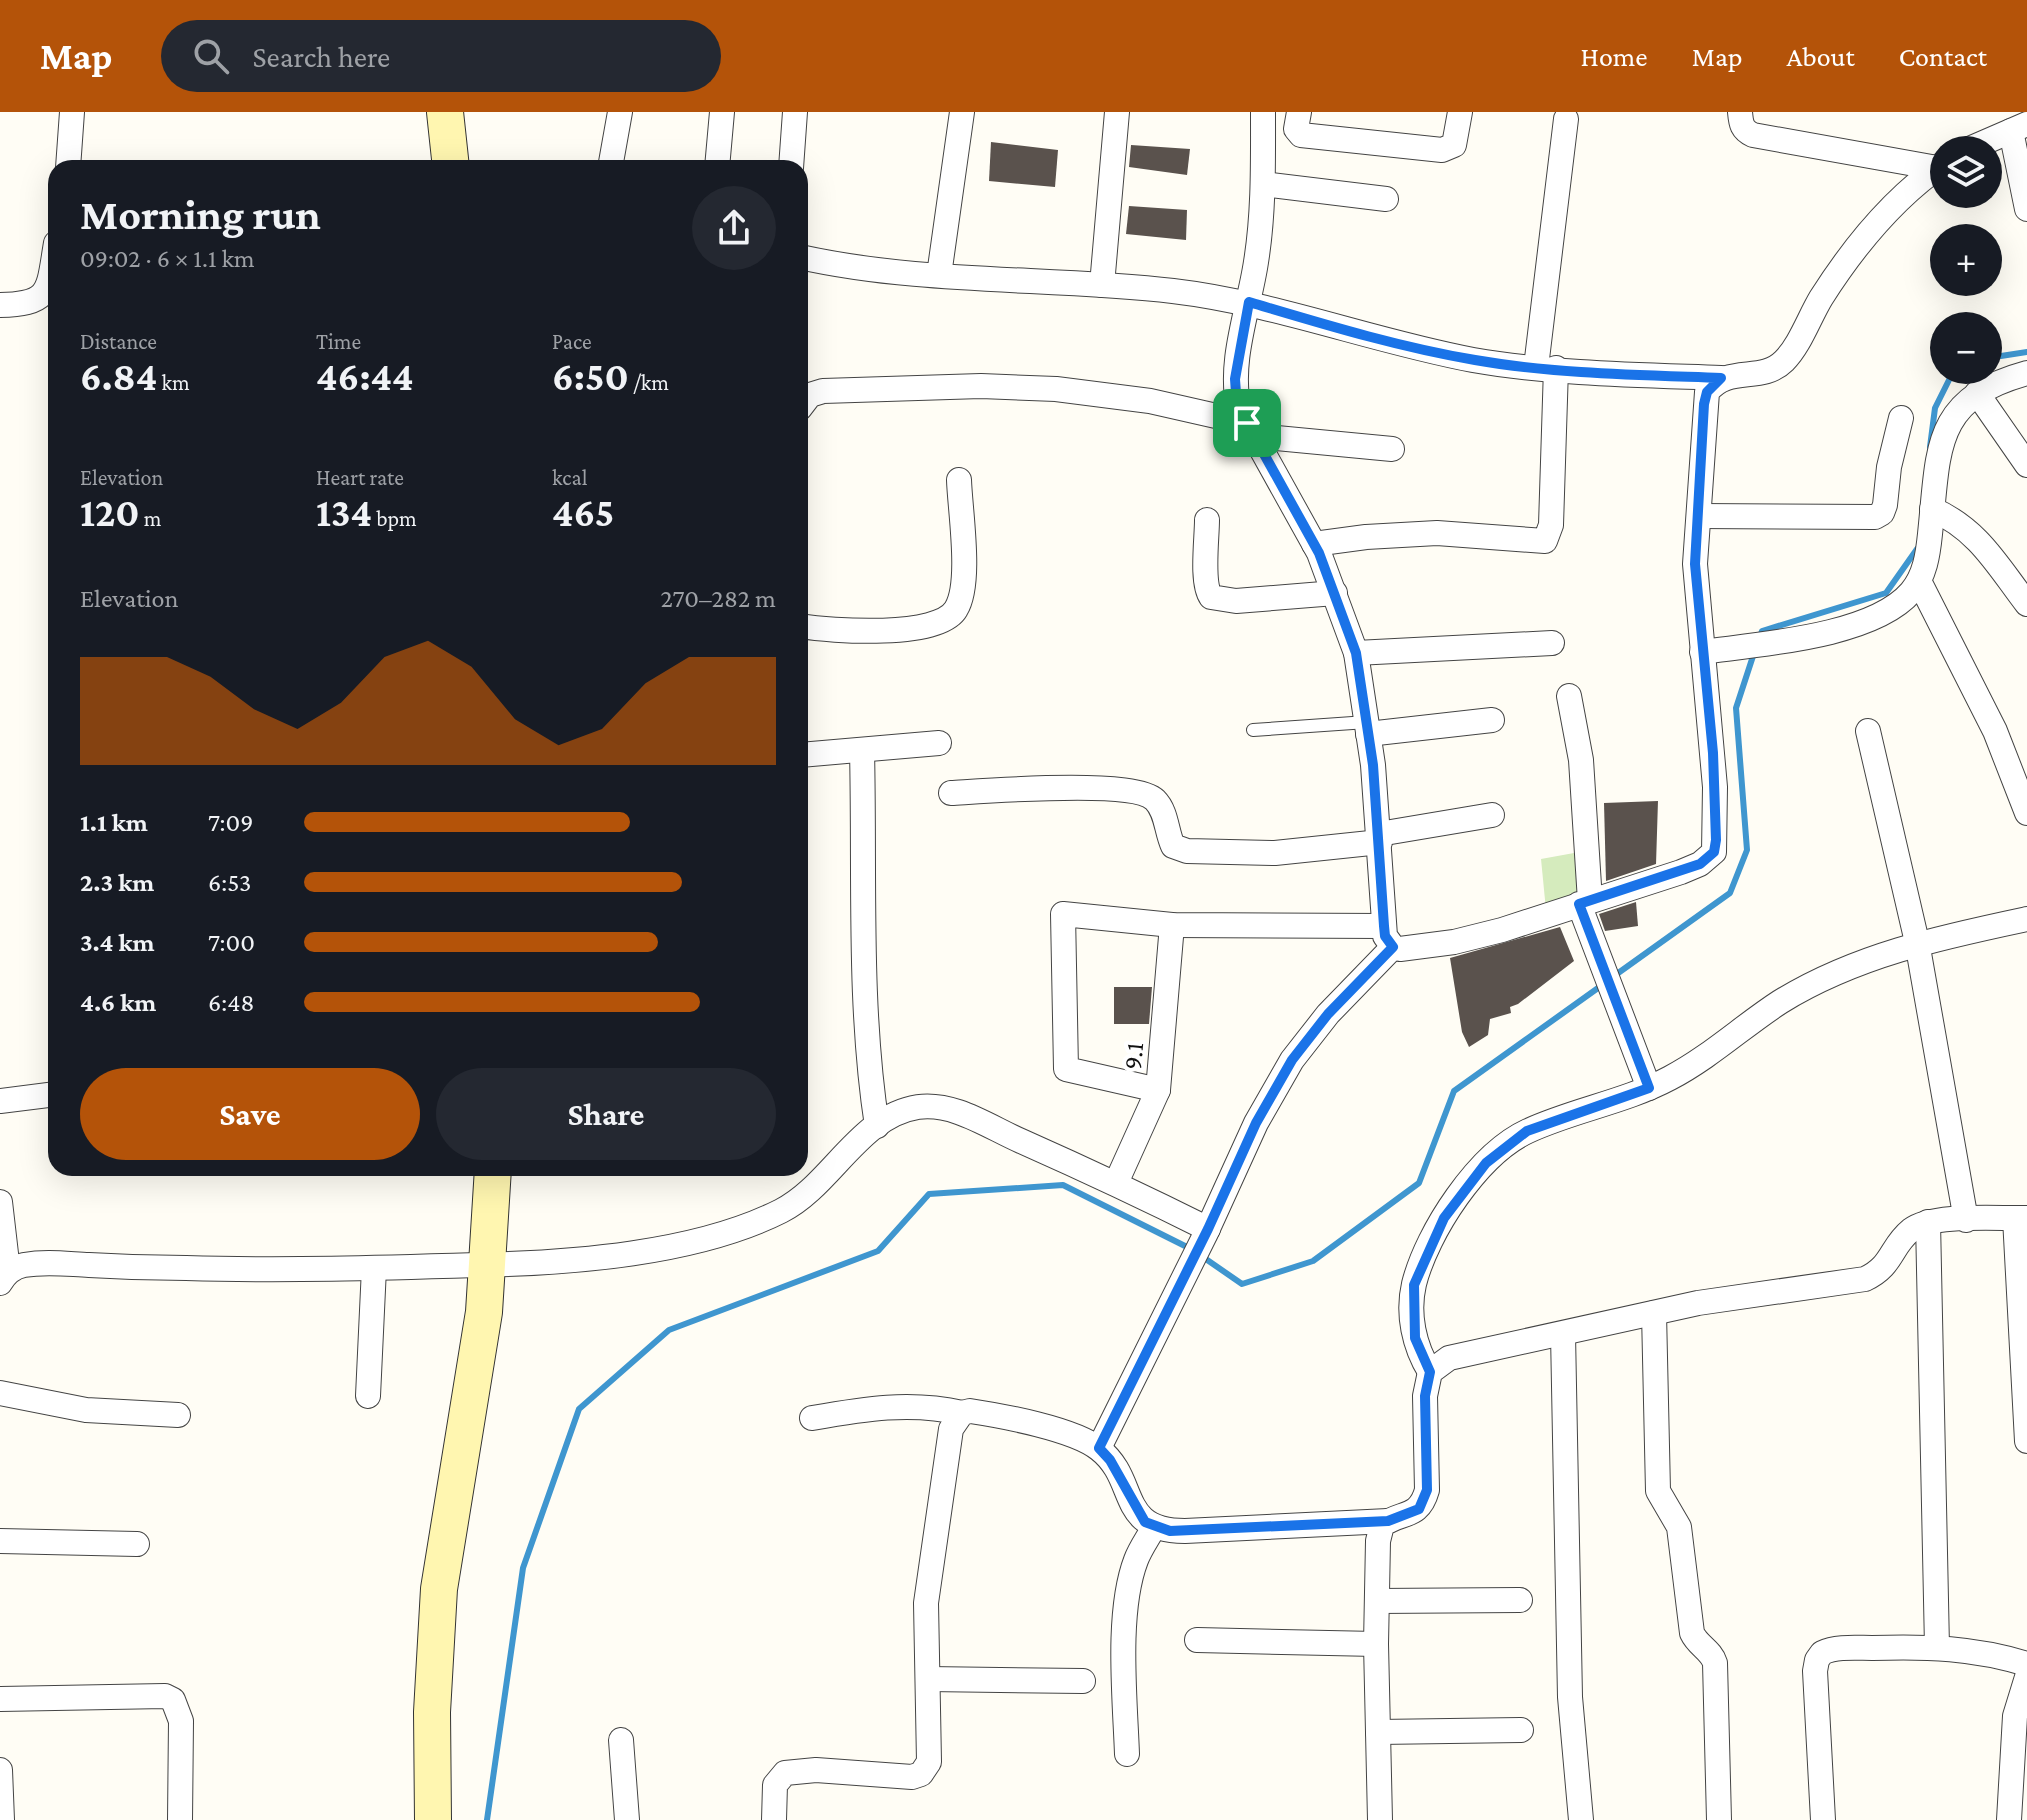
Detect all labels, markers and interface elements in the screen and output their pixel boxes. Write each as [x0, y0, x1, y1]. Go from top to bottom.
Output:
search box [161, 20, 721, 92]
icon: search [189, 34, 233, 78]
text: Map [40, 35, 113, 77]
text: Search here [253, 40, 390, 73]
text: Home [1581, 41, 1648, 72]
text: Map [1692, 41, 1743, 72]
text: About [1787, 41, 1855, 72]
text: Contact [1899, 41, 1987, 72]
map controls [1930, 136, 2002, 384]
button: layers [1930, 136, 2002, 208]
button: share [692, 186, 776, 270]
text: Morning run [80, 190, 321, 238]
button: + [1930, 224, 2002, 296]
text: 09:02 · 6 × 1.1 km [80, 244, 255, 273]
button: − [1930, 312, 2002, 384]
text: Distance [80, 329, 157, 354]
text: Time [316, 329, 361, 354]
text: Pace [552, 329, 592, 354]
text: 6.84 [80, 354, 157, 399]
text: 46:44 [316, 354, 414, 399]
text: 6:50 [552, 354, 629, 399]
text: km [157, 370, 190, 395]
text: /km [629, 370, 669, 395]
pin [1213, 389, 1281, 457]
icon: arrive [1225, 401, 1269, 445]
text: Elevation [80, 465, 163, 490]
text: Heart rate [316, 465, 404, 490]
text: kcal [552, 465, 587, 490]
text: 120 [80, 490, 140, 535]
text: 134 [316, 490, 372, 535]
text: 465 [552, 490, 614, 535]
text: m [140, 506, 161, 531]
text: bpm [372, 506, 417, 531]
text: Elevation [80, 584, 178, 613]
text: 270–282 m [661, 584, 776, 613]
text: 1.1 km [80, 808, 148, 837]
text: 7:09 [208, 808, 253, 837]
text: 2.3 km [80, 868, 154, 897]
text: 6:53 [208, 868, 251, 897]
text: 3.4 km [80, 928, 155, 957]
text: 7:00 [208, 928, 255, 957]
text: 4.6 km [80, 988, 156, 1017]
text: 6:48 [208, 988, 254, 1017]
street label: 9.1 [1118, 1041, 1149, 1071]
button: Save [80, 1068, 420, 1160]
button: Share [436, 1068, 776, 1160]

